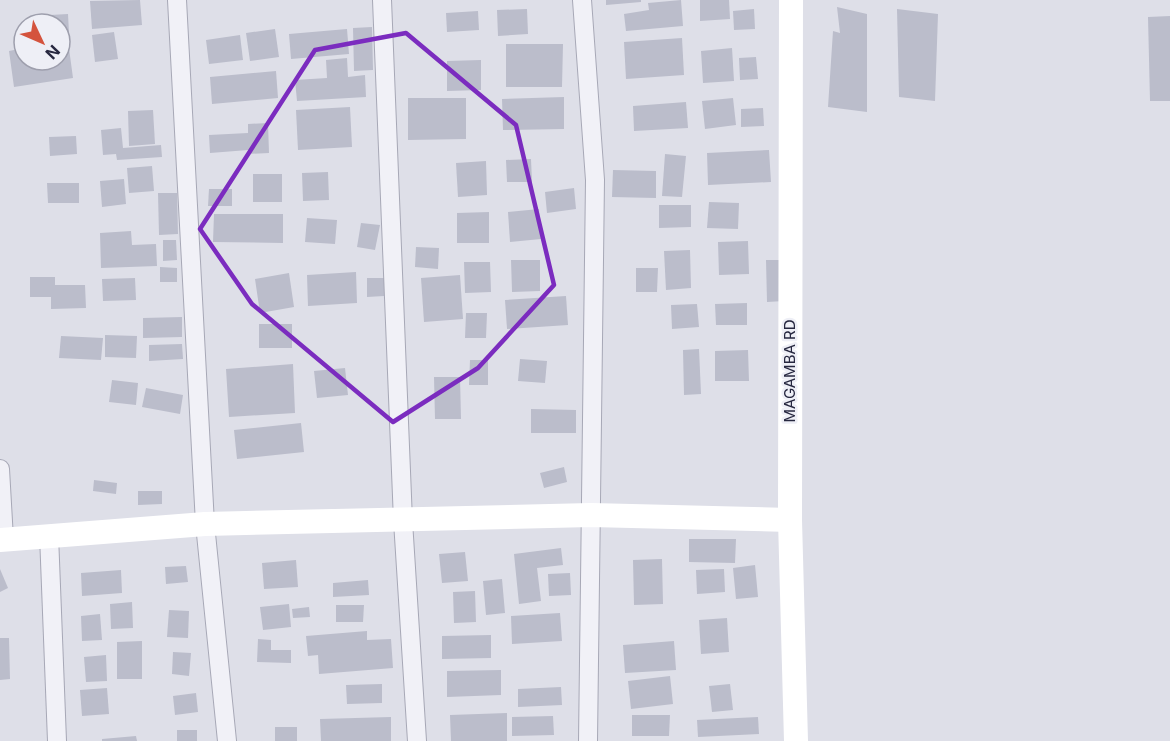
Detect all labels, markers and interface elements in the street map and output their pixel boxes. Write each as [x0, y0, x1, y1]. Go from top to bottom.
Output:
north arrow [12, 12, 72, 72]
text: N [41, 41, 64, 64]
street label: MAGAMBA RD [780, 319, 799, 423]

